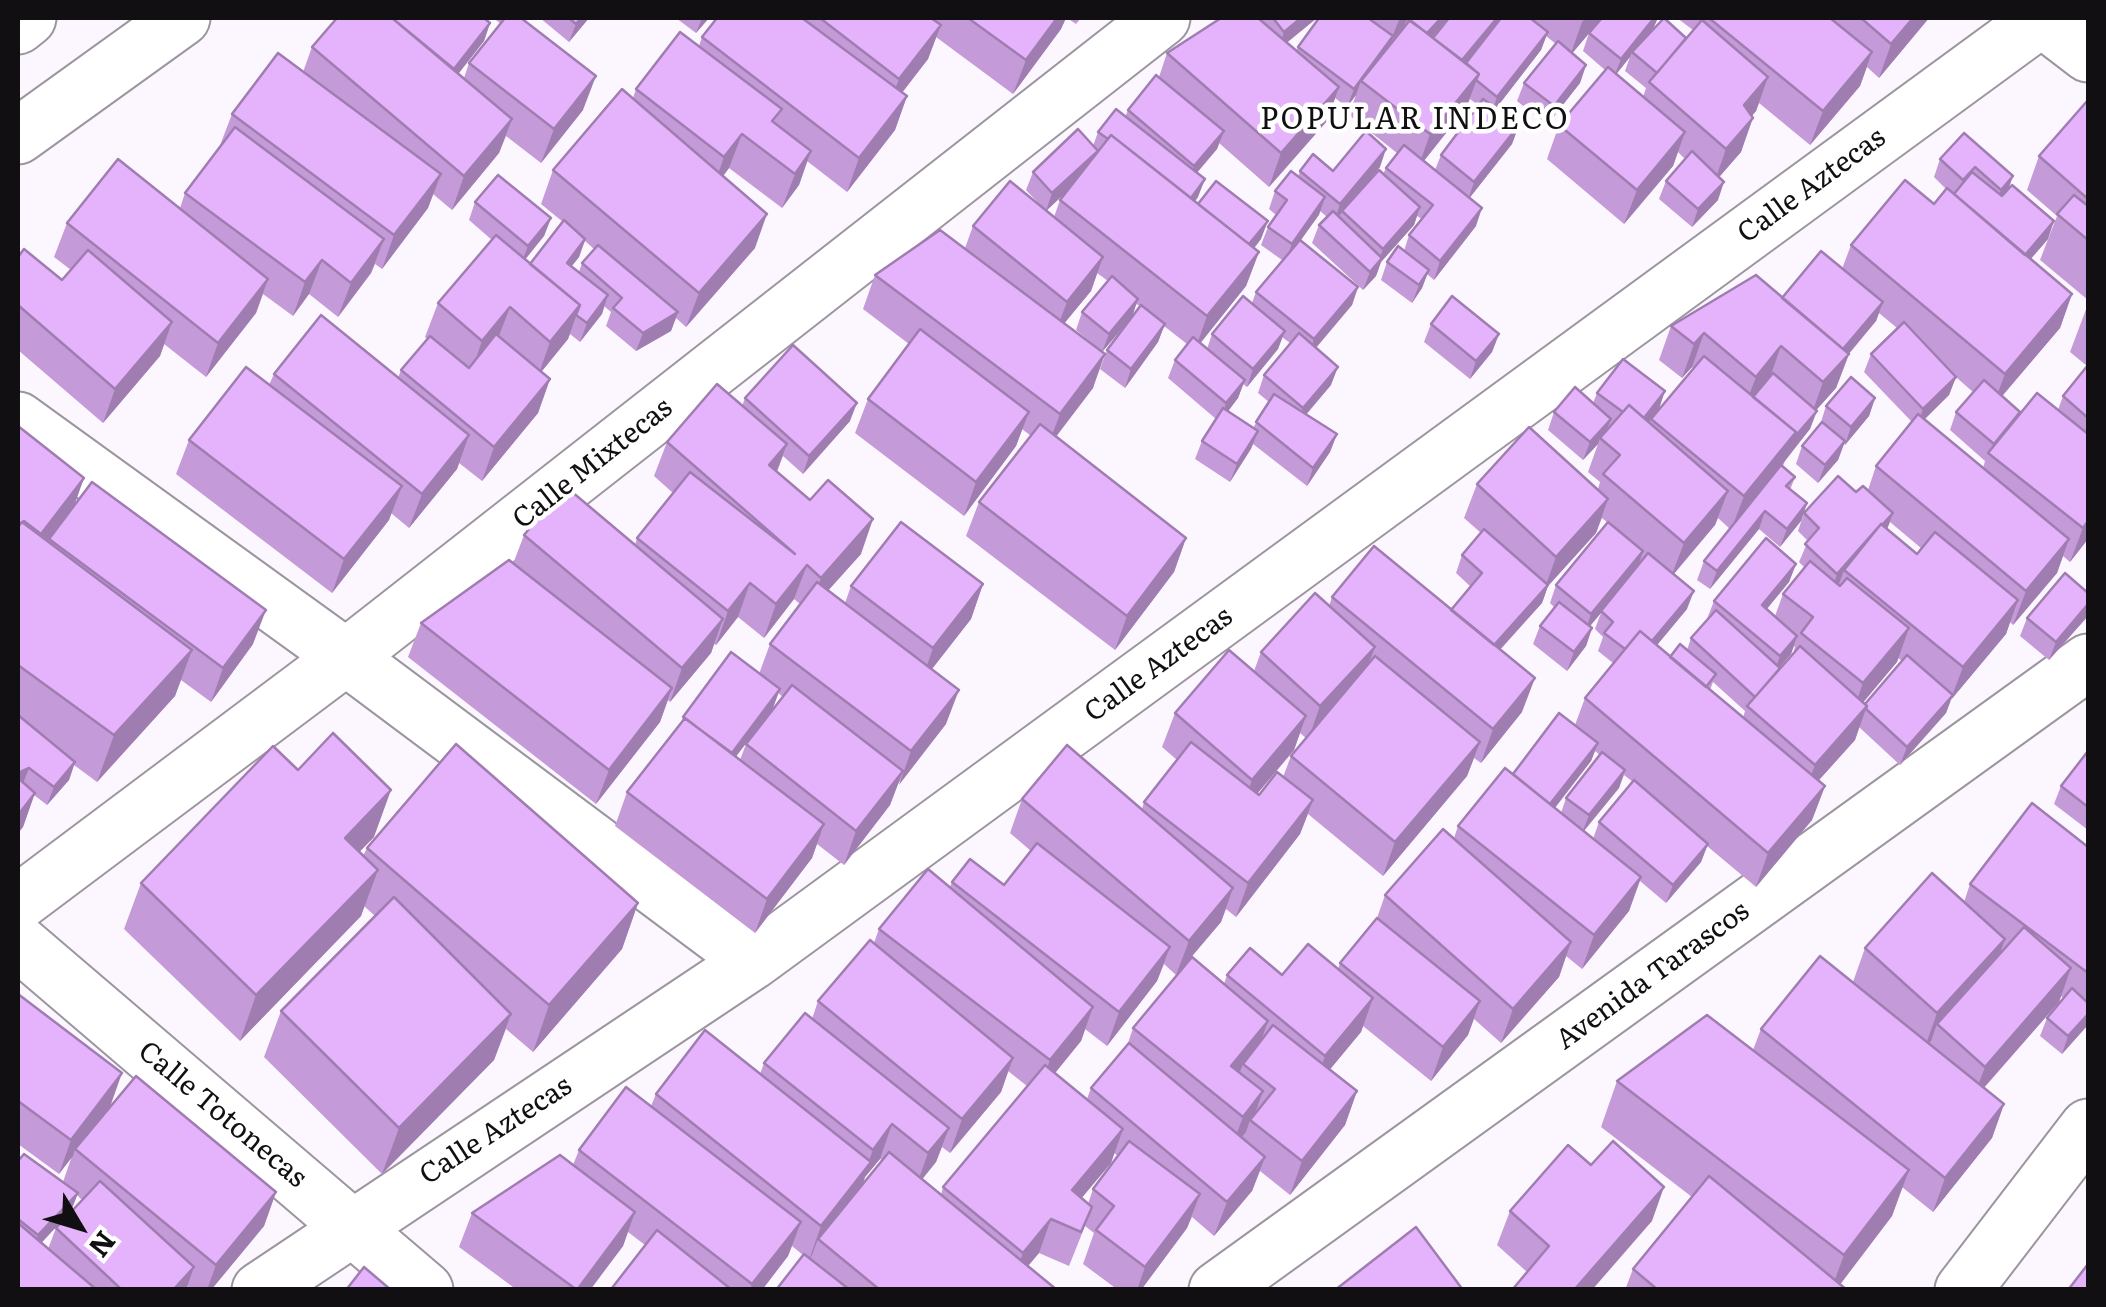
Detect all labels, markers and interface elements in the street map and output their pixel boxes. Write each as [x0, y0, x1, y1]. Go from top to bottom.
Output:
district label: POPULAR INDECO [1260, 102, 1570, 138]
street label: Calle Aztecas [1732, 121, 1892, 251]
street label: Calle Mixtecas [507, 391, 679, 537]
street label: Calle Aztecas [1079, 600, 1239, 730]
street label: Avenida Tarascos [1550, 895, 1756, 1057]
street label: Calle Totonecas [131, 1035, 313, 1195]
street label: Calle Aztecas [414, 1069, 578, 1193]
north arrow [30, 1177, 130, 1277]
text: N [80, 1223, 127, 1268]

